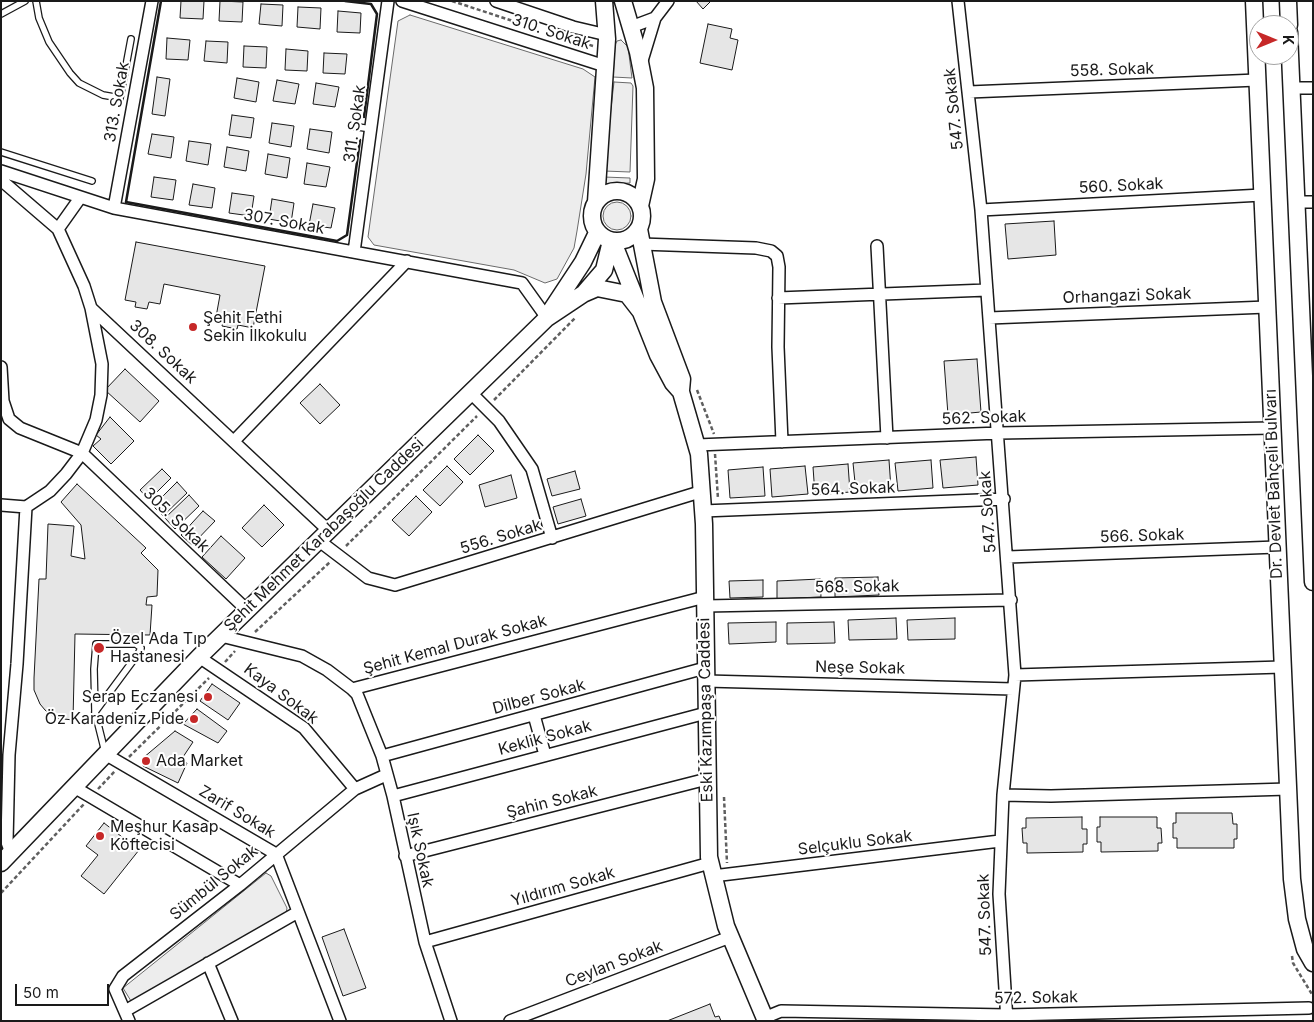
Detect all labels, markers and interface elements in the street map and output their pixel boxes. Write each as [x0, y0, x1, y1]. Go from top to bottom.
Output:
street label: 310. Sokak [509, 10, 593, 54]
north arrow [1249, 15, 1299, 65]
text: K [1280, 35, 1297, 45]
street label: 558. Sokak [1069, 59, 1155, 81]
street label: 313. Sokak [100, 60, 134, 144]
street label: 547. Sokak [940, 67, 968, 151]
street label: 311. Sokak [340, 84, 370, 164]
street label: 560. Sokak [1078, 174, 1164, 198]
street label: 307. Sokak [242, 205, 326, 239]
street label: Orhangazi Sokak [1062, 284, 1192, 308]
place label: Şehit Fethi Sekin İlkokulu [203, 308, 307, 346]
street label: 308. Sokak [125, 316, 201, 388]
marker: Şehit Fethi Sekin İlkokulu [187, 321, 199, 333]
street label: Dr. Devlet Bahçeli Bulvarı [1261, 389, 1287, 579]
street label: 562. Sokak [941, 407, 1027, 429]
street label: Şehit Mehmet Karabaşoğlu Caddesi [220, 434, 428, 636]
street label: 547. Sokak [976, 470, 1000, 554]
street label: 564. Sokak [810, 478, 896, 500]
street label: 305. Sokak [139, 484, 213, 556]
street label: 556. Sokak [458, 515, 544, 559]
street label: 566. Sokak [1099, 525, 1185, 547]
street label: 568. Sokak [814, 577, 900, 597]
street label: Şehit Kemal Durak Sokak [361, 611, 549, 679]
street label: Eski Kazımpaşa Caddesi [695, 618, 717, 802]
place label: Özel Ada Tıp Hastanesi [110, 629, 207, 667]
marker: Özel Ada Tıp Hastanesi [92, 641, 106, 655]
street label: Neşe Sokak [815, 658, 905, 678]
street label: Kaya Sokak [240, 660, 322, 728]
street label: Dilber Sokak [490, 675, 588, 719]
place label: Serap Eczanesi [82, 687, 198, 707]
marker: Serap Eczanesi [202, 691, 214, 703]
place label: Öz Karadeniz Pide [45, 709, 184, 729]
marker: Öz Karadeniz Pide [188, 713, 200, 725]
street label: Keklik Sokak [496, 716, 594, 760]
place label: Ada Market [156, 751, 243, 771]
marker: Ada Market [140, 755, 152, 767]
street label: Şahin Sokak [505, 781, 599, 823]
street label: Zarif Sokak [195, 782, 279, 842]
street label: Işık Sokak [403, 811, 437, 889]
place label: Meşhur Kasap Köftecisi [110, 817, 219, 855]
street label: Selçuklu Sokak [797, 826, 913, 860]
marker: Meşhur Kasap Köftecisi [94, 830, 106, 842]
street label: Sümbül Sokak [166, 842, 262, 924]
street label: Yıldırım Sokak [509, 863, 617, 911]
street label: 547. Sokak [974, 873, 996, 957]
street label: Ceylan Sokak [562, 937, 666, 991]
scale bar [18, 974, 111, 1006]
text: 50 m [23, 983, 59, 1002]
street label: 572. Sokak [994, 988, 1078, 1008]

